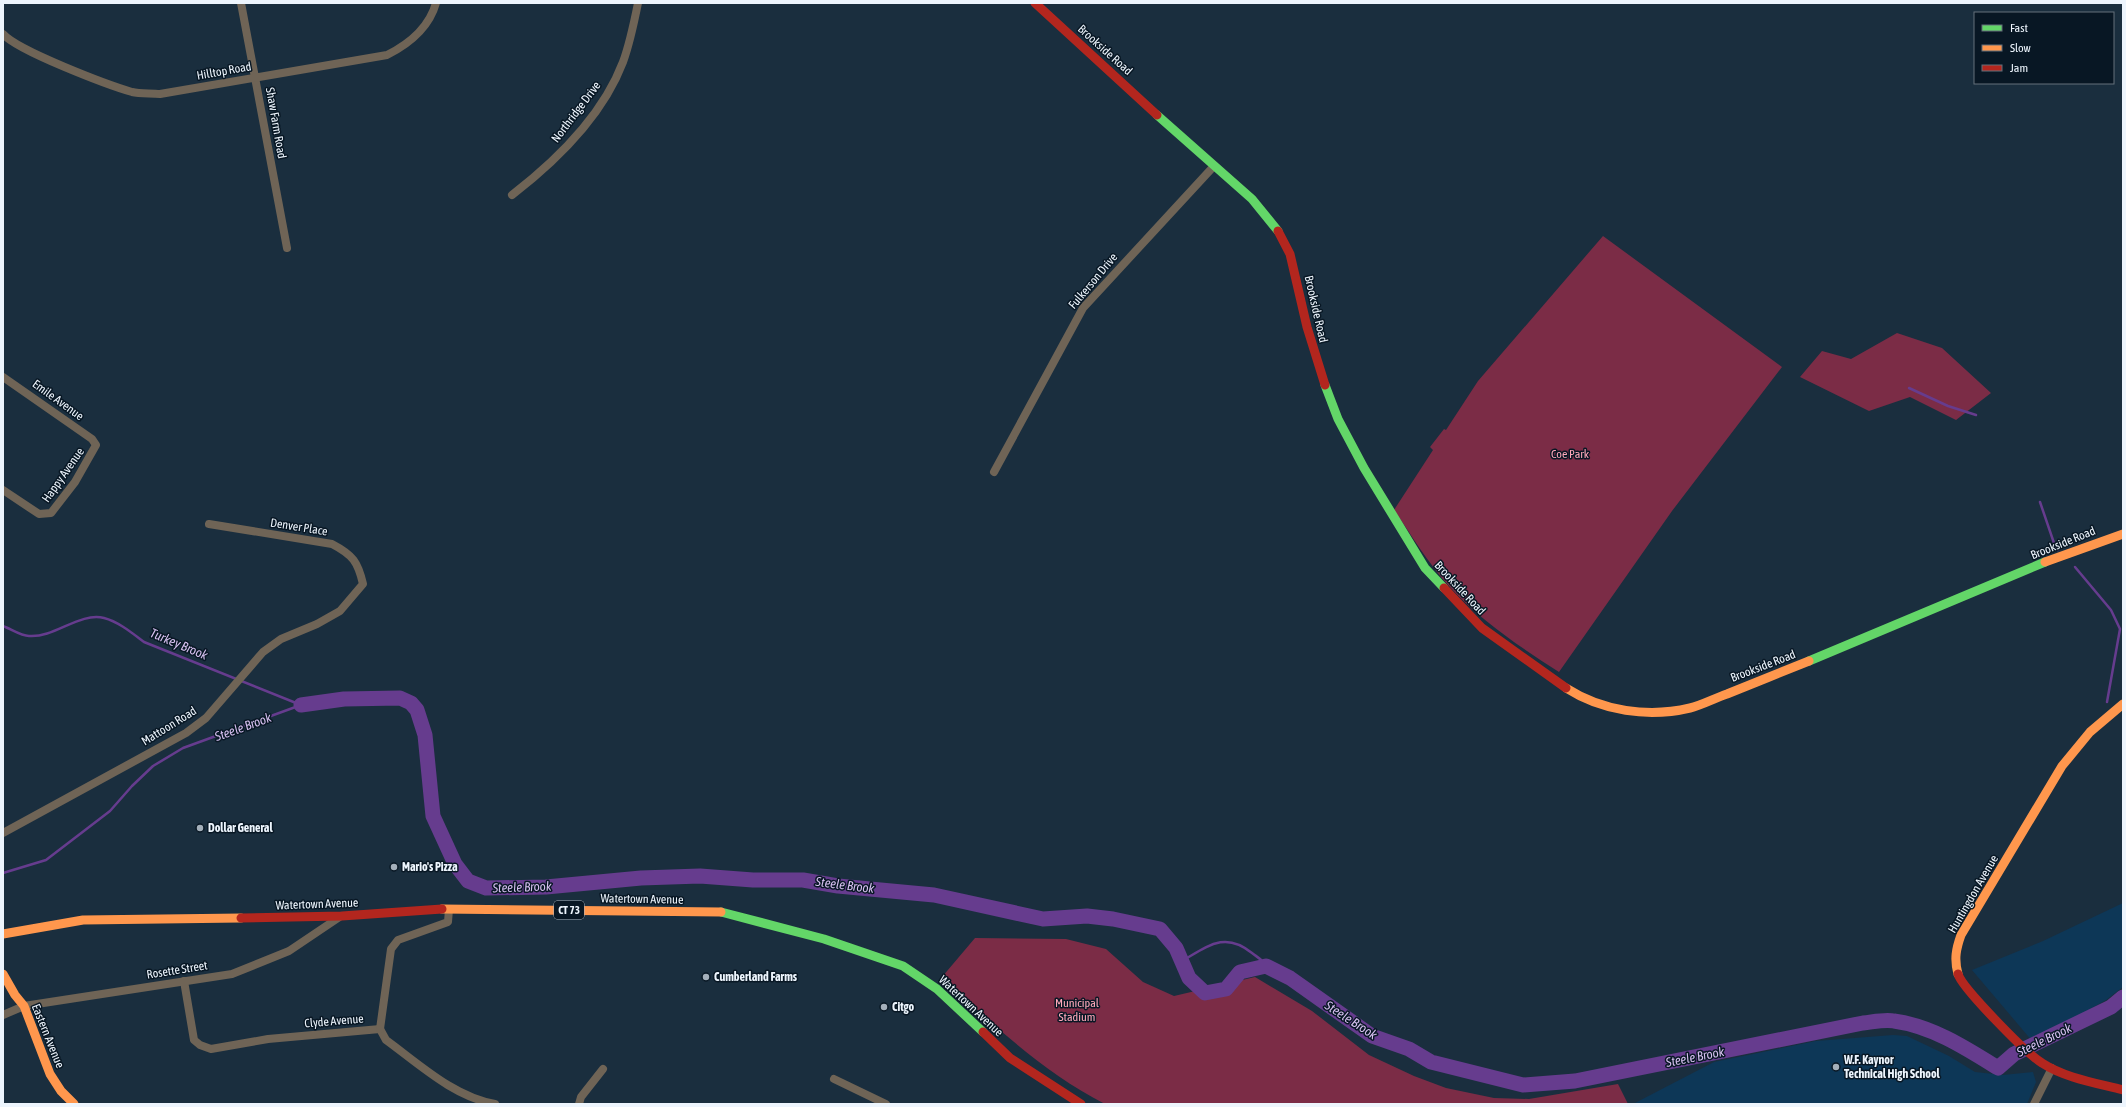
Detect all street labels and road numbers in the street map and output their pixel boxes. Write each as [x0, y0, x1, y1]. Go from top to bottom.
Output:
street label: Brookside Road [1075, 22, 1135, 78]
street label: Hilltop Road [196, 59, 252, 83]
street label: Northridge Drive [549, 79, 603, 145]
street label: Shaw Farm Road [263, 86, 289, 160]
street label: Fulkerson Drive [1066, 250, 1120, 312]
street label: Brookside Road [1301, 274, 1331, 344]
street label: Emile Avenue [30, 377, 86, 423]
street label: Happy Avenue [39, 445, 87, 505]
street label: Denver Place [269, 516, 329, 538]
street label: Brookside Road [2029, 524, 2097, 562]
street label: Brookside Road [1432, 558, 1488, 618]
street label: Brookside Road [1729, 647, 1797, 685]
street label: Mattoon Road [139, 704, 199, 748]
street label: Huntingdon Avenue [1945, 853, 2001, 935]
street label: Watertown Avenue [600, 891, 684, 907]
street label: Watertown Avenue [275, 896, 359, 912]
road number: CT 73 [554, 901, 584, 919]
street label: Rosette Street [146, 958, 209, 982]
street label: Watertown Avenue [936, 973, 1006, 1039]
street label: Eastern Avenue [29, 1002, 67, 1070]
street label: Clyde Avenue [304, 1011, 364, 1031]

